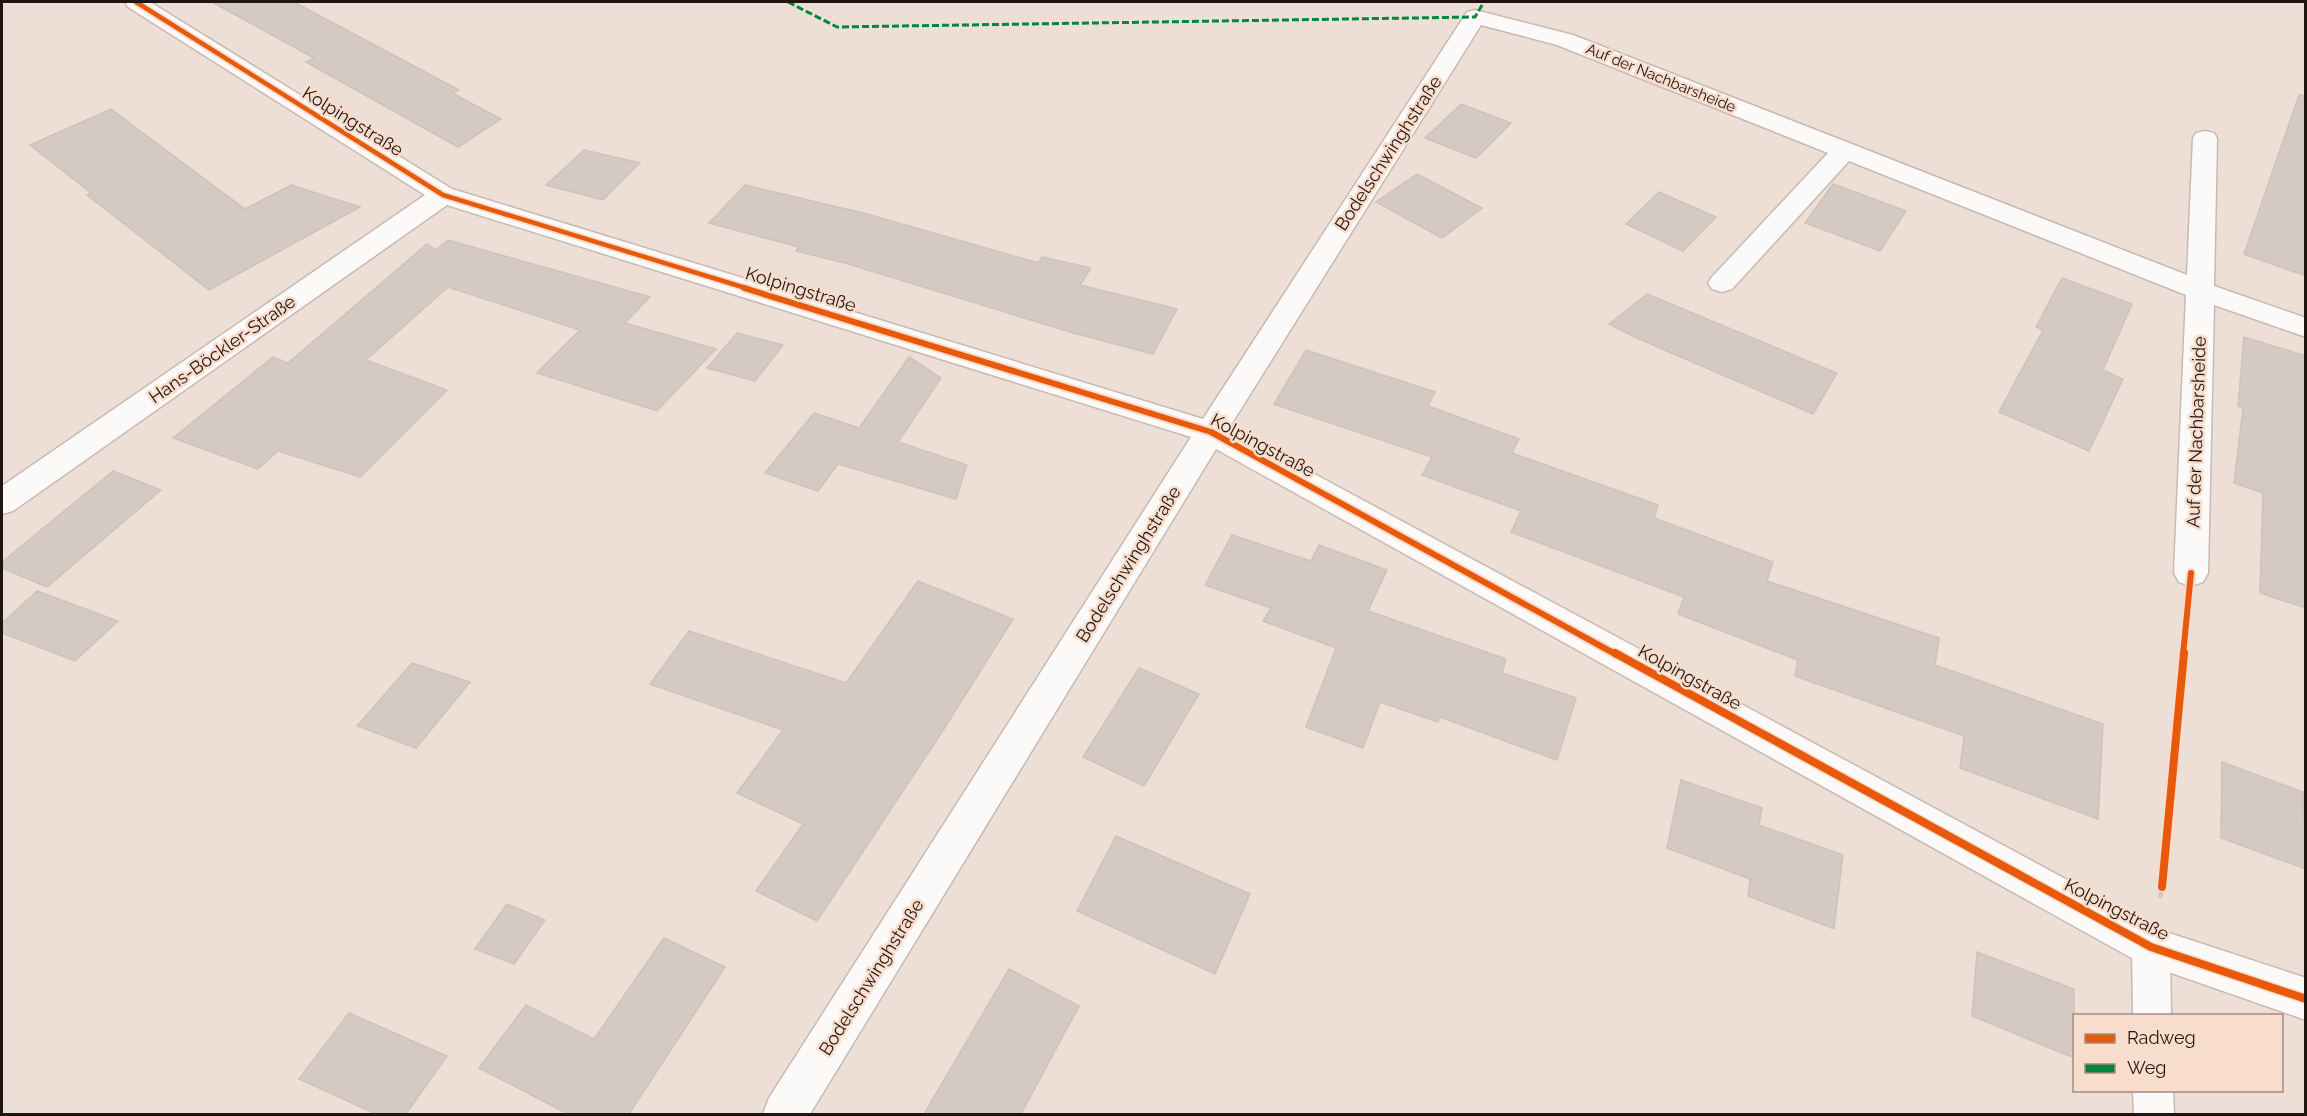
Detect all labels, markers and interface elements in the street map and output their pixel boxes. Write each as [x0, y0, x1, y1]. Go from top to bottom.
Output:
street label: Auf der Nachbarsheide [1584, 40, 1739, 116]
street label: Bodelschwinghstraße [1330, 71, 1446, 234]
street label: Kolpingstraße [299, 82, 408, 160]
street label: Kolpingstraße [743, 262, 859, 316]
street label: Hans-Böckler-Straße [145, 290, 300, 408]
street label: Auf der Nachbarsheide [2182, 335, 2210, 528]
street label: Kolpingstraße [1207, 409, 1319, 481]
street label: Bodelschwinghstraße [1071, 482, 1185, 646]
street label: Kolpingstraße [1635, 640, 1746, 714]
street label: Kolpingstraße [2061, 874, 2173, 945]
street label: Bodelschwinghstraße [814, 895, 928, 1059]
legend [2073, 1014, 2283, 1092]
text: Radweg [2127, 1027, 2196, 1048]
text: Weg [2127, 1057, 2166, 1078]

